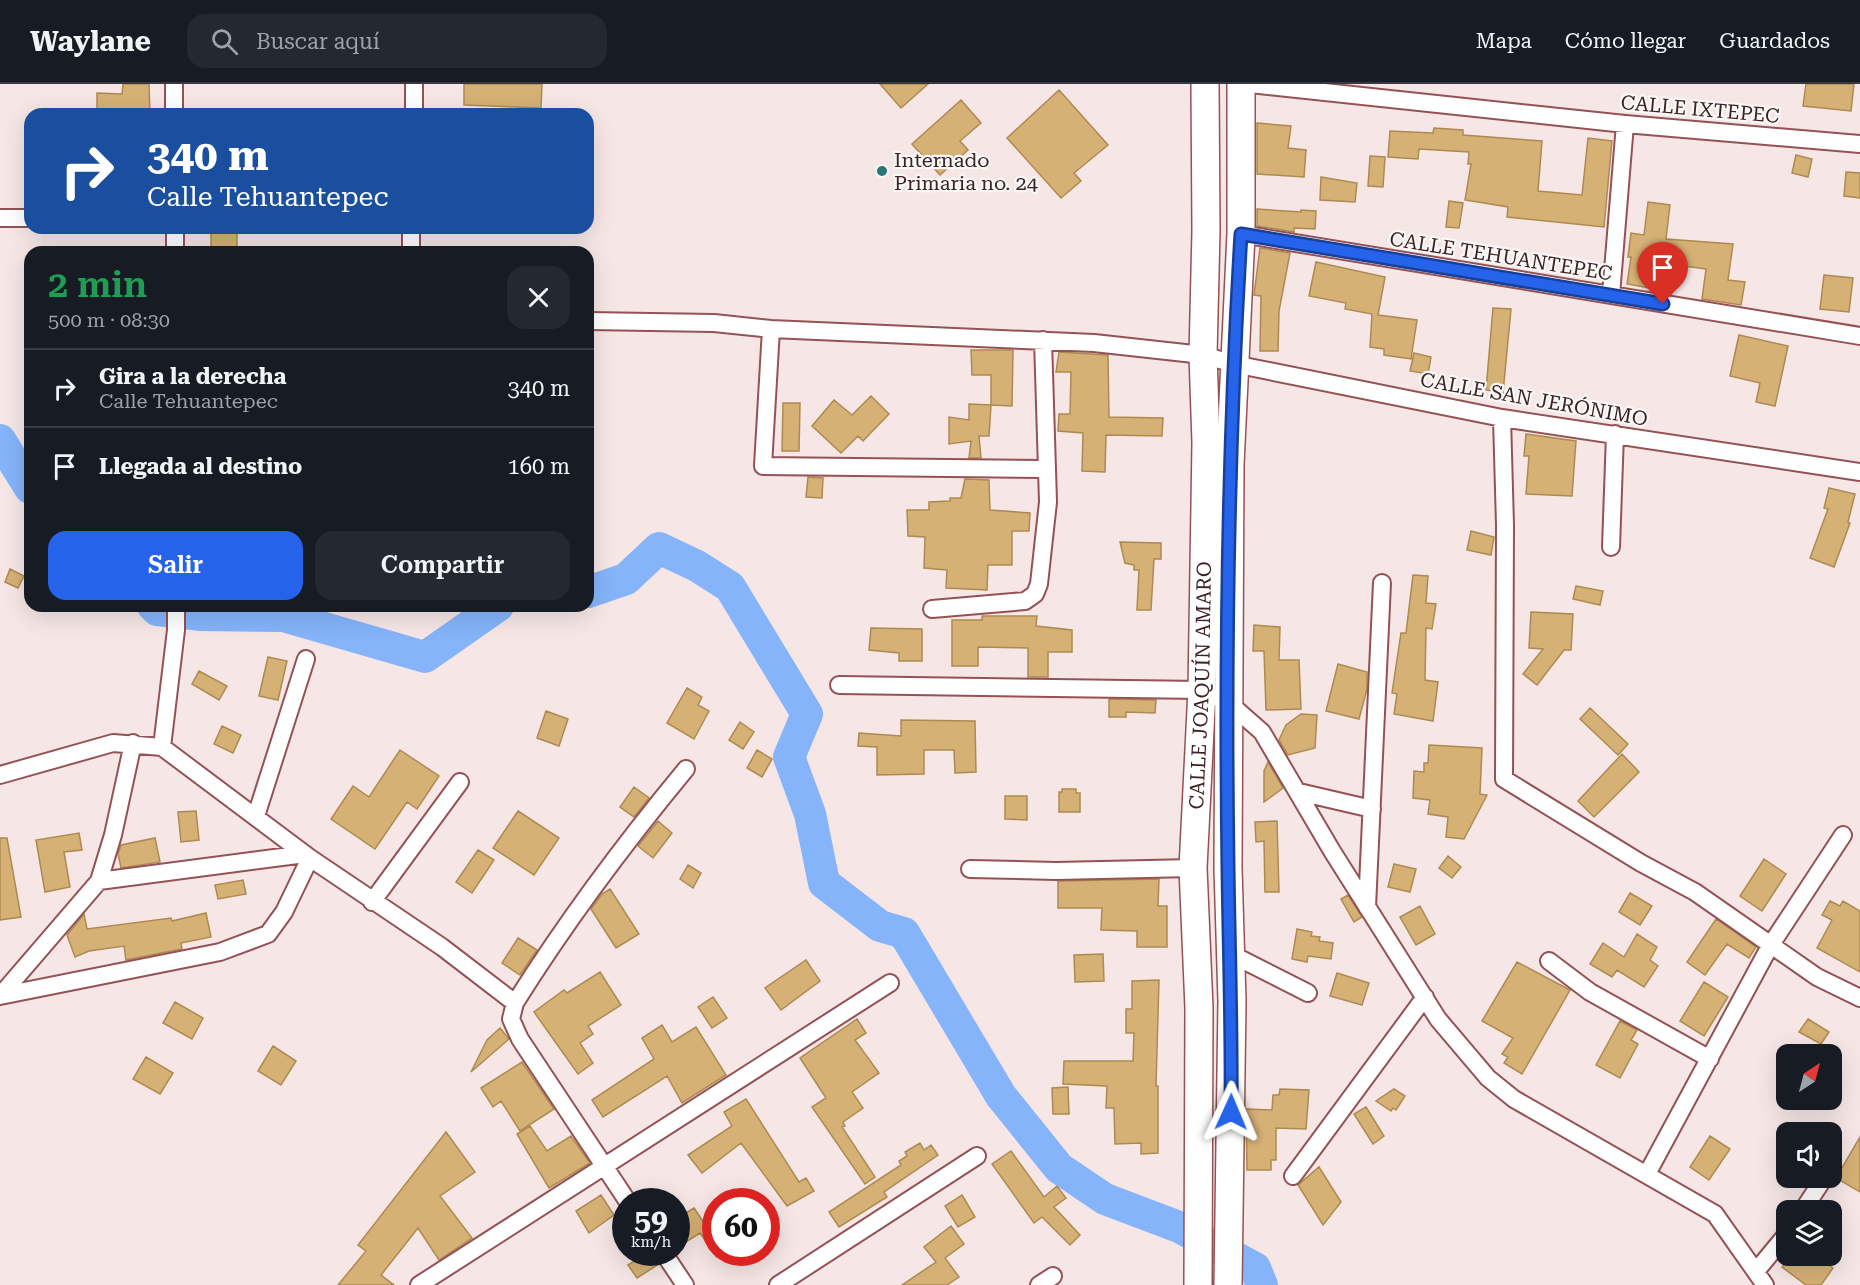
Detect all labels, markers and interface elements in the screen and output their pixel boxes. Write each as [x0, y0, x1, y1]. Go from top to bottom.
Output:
search box [187, 14, 607, 68]
text: Waylane [30, 25, 151, 58]
icon: search [208, 25, 241, 58]
text: Buscar aquí [256, 29, 380, 54]
text: Mapa [1476, 29, 1532, 53]
text: Cómo llegar [1565, 29, 1686, 53]
text: Guardados [1719, 29, 1830, 53]
street label: CALLE IXTEPEC [1620, 90, 1780, 128]
text: 340 m [147, 131, 269, 180]
icon: right [48, 132, 126, 210]
place label: Internado Primaria no. 24 [894, 148, 1039, 195]
marker: Internado Primaria no. 24 [875, 164, 889, 178]
text: Calle Tehuantepec [147, 181, 389, 213]
street label: CALLE TEHUANTEPEC [1388, 227, 1614, 285]
pin [1637, 242, 1688, 304]
icon: arrive [1646, 251, 1679, 284]
text: 2 min [48, 264, 147, 306]
button: close [507, 266, 570, 329]
text: 500 m · 08:30 [48, 308, 170, 332]
text: Gira a la derecha [99, 364, 286, 389]
street label: CALLE SAN JERÓNIMO [1418, 367, 1650, 431]
icon: right [48, 372, 81, 405]
text: 340 m [507, 376, 570, 401]
text: Calle Tehuantepec [99, 389, 278, 413]
icon: arrive [48, 450, 81, 483]
text: Llegada al destino [99, 454, 302, 479]
text: 160 m [507, 454, 570, 479]
button: Salir [48, 531, 303, 600]
button: Compartir [315, 531, 570, 600]
street label: CALLE JOAQUÍN AMARO [1184, 561, 1216, 810]
north arrow [1776, 1044, 1842, 1110]
map controls [1776, 1044, 1842, 1266]
position arrow [1199, 1080, 1263, 1144]
button: sound [1776, 1122, 1842, 1188]
speed limit sign: 60 [702, 1188, 780, 1266]
button: layers [1776, 1200, 1842, 1266]
text: 59 [634, 1202, 668, 1237]
text: km/h [631, 1233, 671, 1251]

